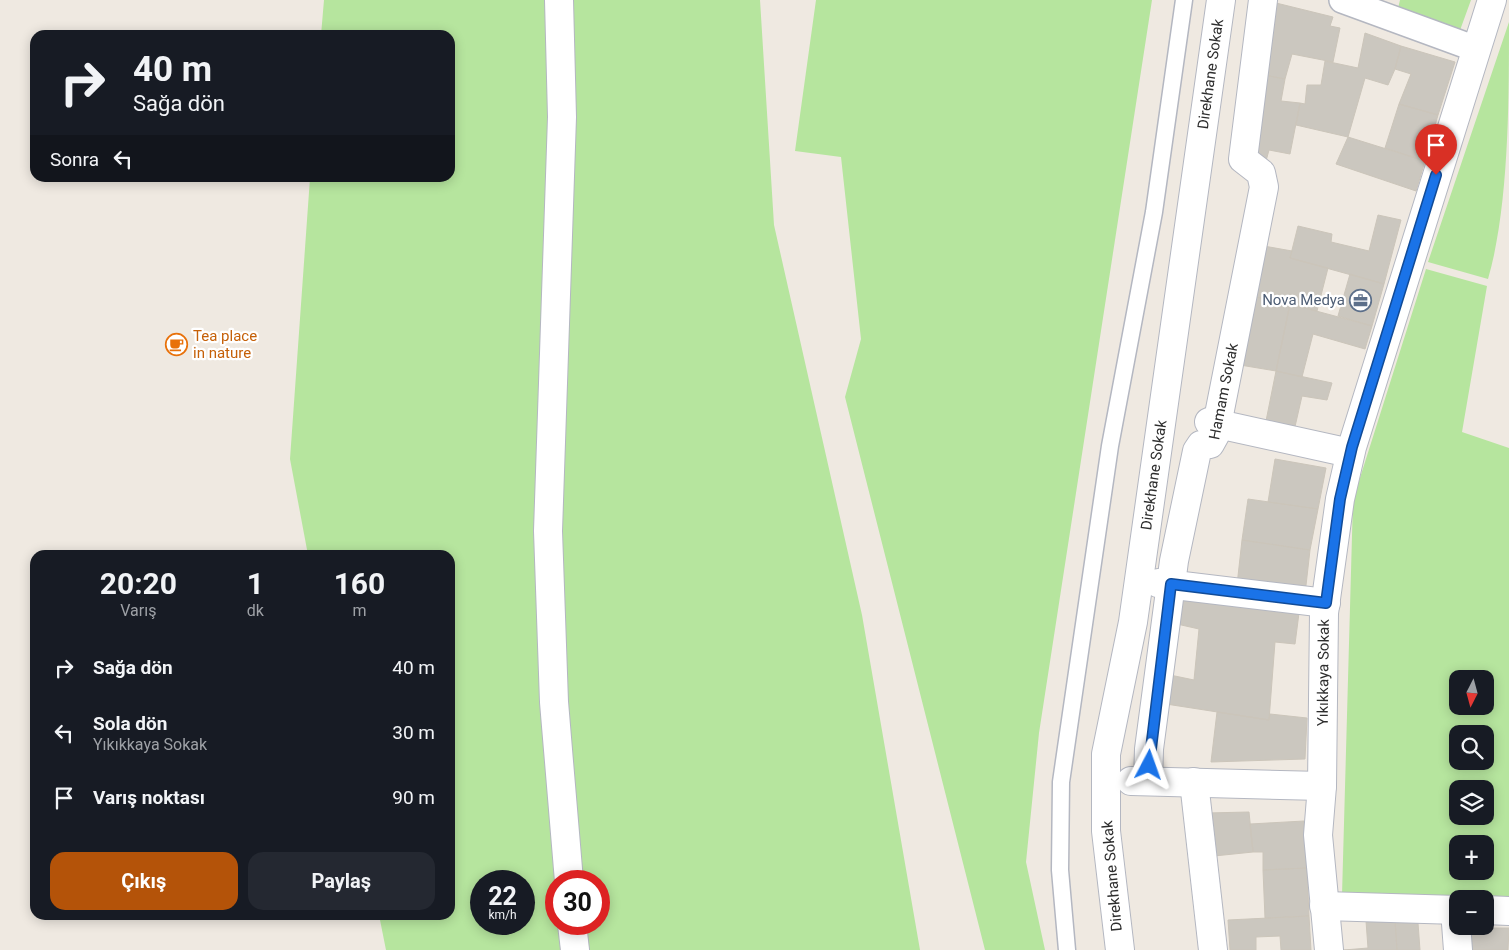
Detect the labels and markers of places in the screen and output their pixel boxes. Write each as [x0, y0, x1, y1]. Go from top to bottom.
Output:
pin [1415, 124, 1457, 175]
office icon: Nova Medya [1349, 288, 1373, 312]
place label: Nova Medya [1262, 291, 1345, 309]
place label: Tea place in nature [193, 327, 257, 362]
cafe icon: Tea place in nature [165, 333, 189, 357]

